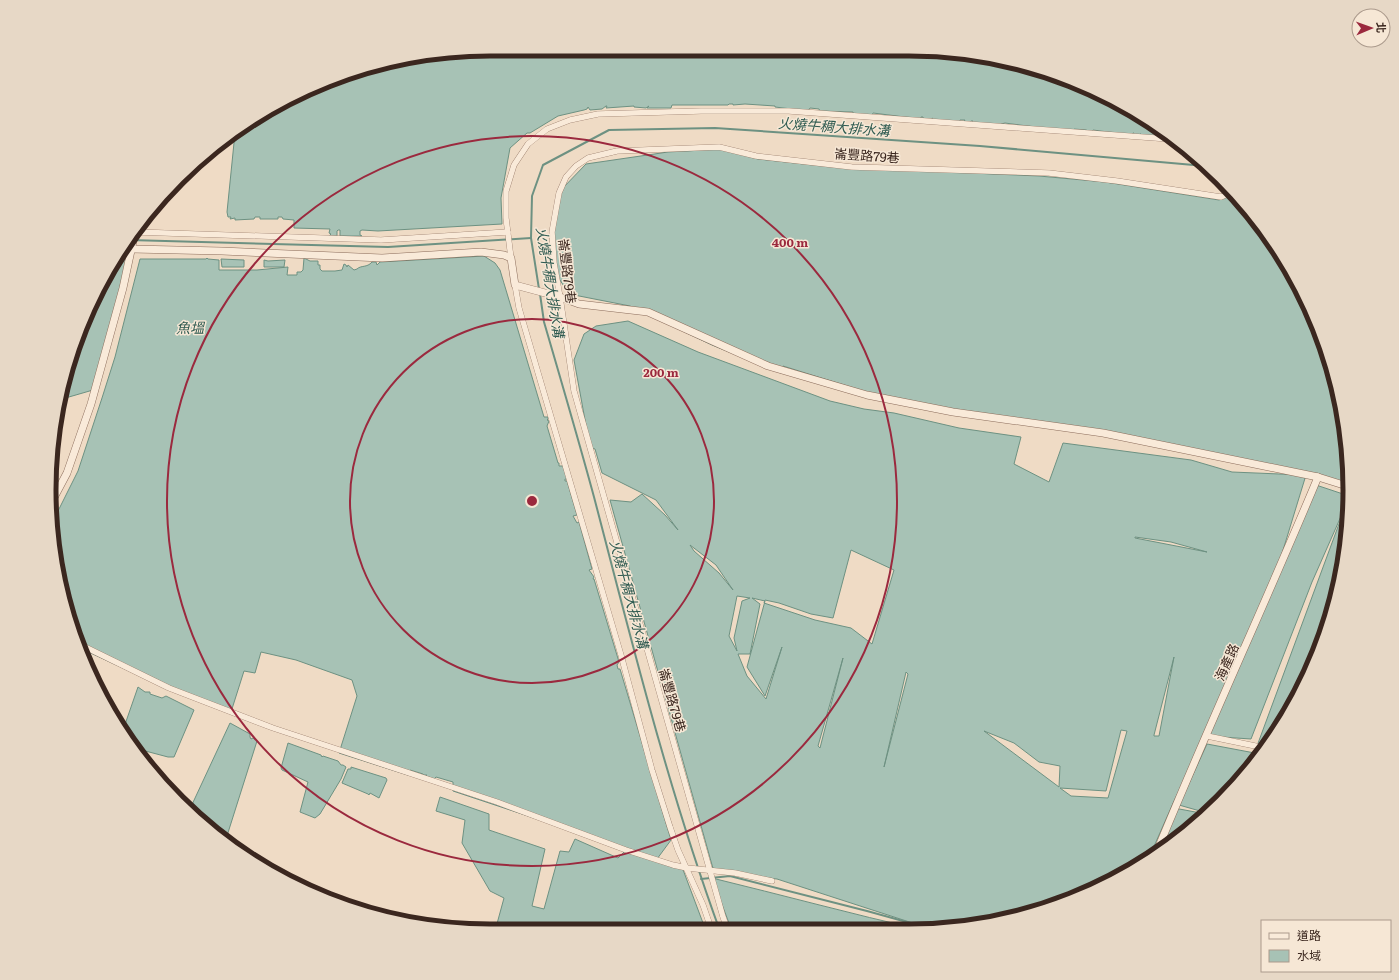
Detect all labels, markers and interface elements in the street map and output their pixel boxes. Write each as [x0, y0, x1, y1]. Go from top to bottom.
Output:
north arrow [1351, 8, 1391, 48]
text: 北 [1374, 22, 1390, 33]
water label: 火燒牛稠大排水溝 [777, 112, 893, 140]
street label: 崙豐路79巷 [834, 143, 900, 167]
water label: 火燒牛稠大排水溝 [532, 225, 570, 341]
text: 400 m [772, 233, 808, 251]
street label: 崙豐路79巷 [555, 237, 581, 305]
water label: 魚塭 [176, 317, 206, 337]
text: 200 m [643, 363, 679, 381]
centre of rings [525, 494, 539, 508]
water label: 火燒牛稠大排水溝 [606, 537, 655, 653]
street label: 海產路 [1209, 640, 1243, 684]
street label: 崙豐路79巷 [655, 666, 691, 734]
legend [1261, 920, 1391, 972]
text: 道路 [1297, 926, 1321, 944]
text: 水域 [1297, 946, 1321, 964]

